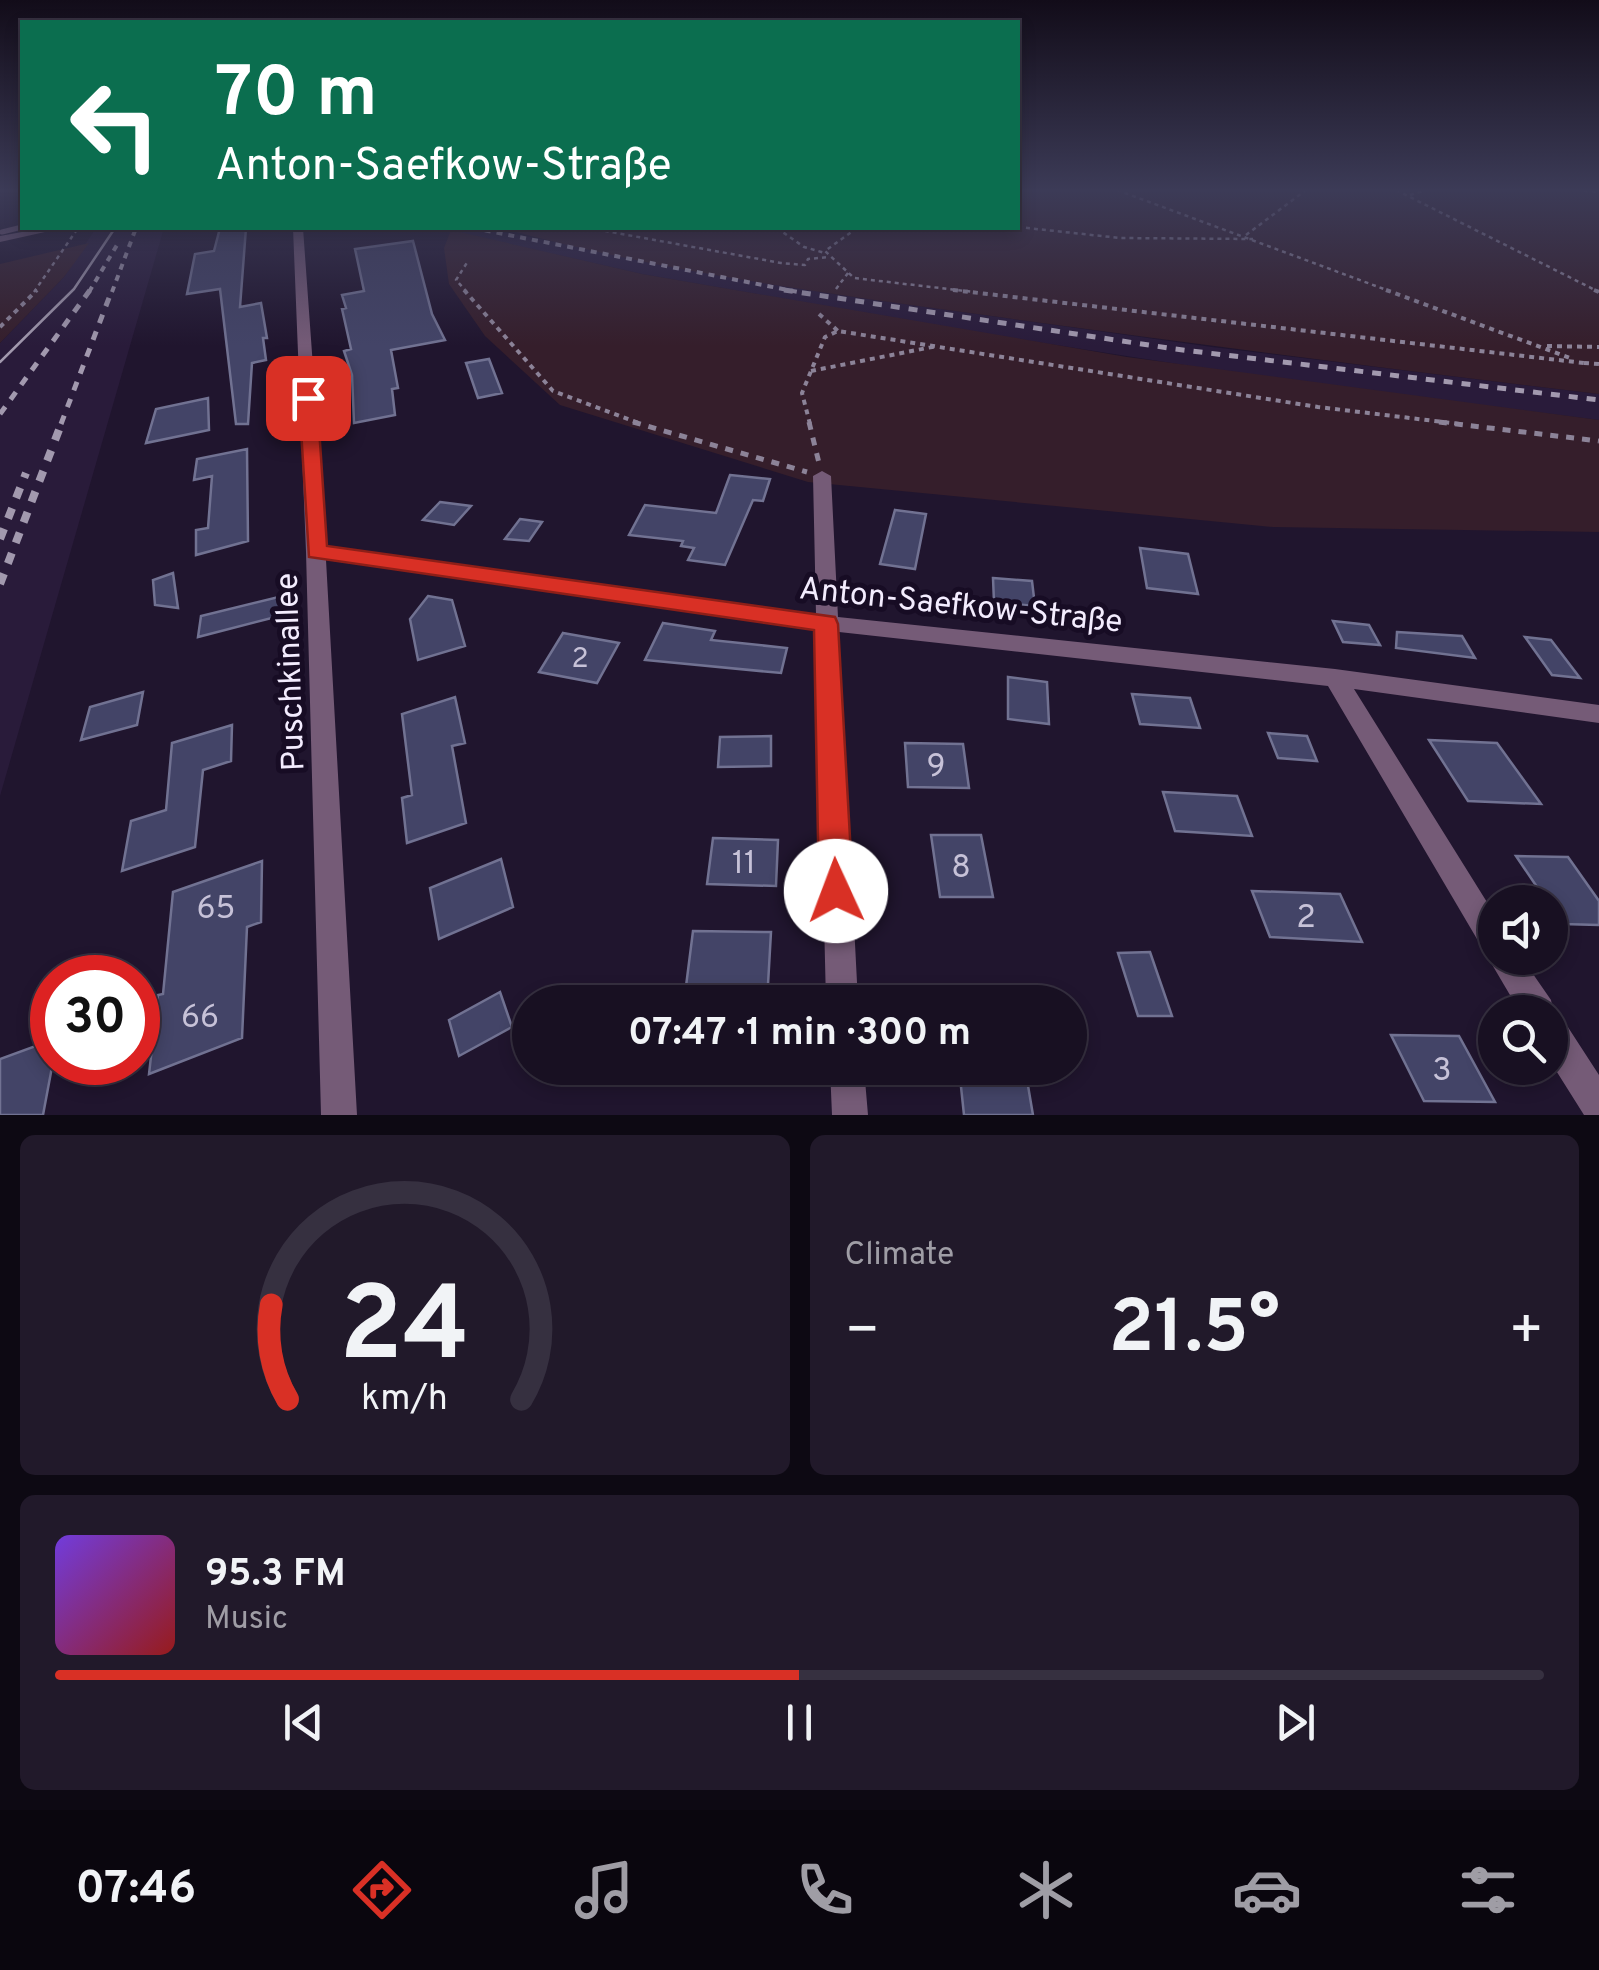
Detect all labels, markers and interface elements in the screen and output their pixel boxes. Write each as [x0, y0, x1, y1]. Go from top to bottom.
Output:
text: 70 m [215, 52, 378, 141]
icon: left [50, 60, 180, 190]
text: Anton-Saefkow-Straße [215, 139, 672, 196]
pin [266, 356, 351, 441]
icon: arrive [281, 371, 336, 426]
street label: Anton-Saefkow-Straße [797, 570, 1124, 644]
street label: Puschkinallee [269, 572, 315, 772]
house number: 2 [571, 642, 589, 678]
house number: 9 [926, 748, 946, 788]
position arrow [784, 839, 888, 943]
house number: 11 [732, 845, 756, 885]
house number: 8 [951, 849, 971, 889]
map controls [1478, 885, 1568, 1085]
button: sound [1478, 885, 1568, 975]
house number: 65 [197, 890, 235, 930]
house number: 2 [1296, 899, 1316, 939]
speed limit sign: 30 [30, 955, 160, 1085]
button: search [1478, 995, 1568, 1085]
house number: 66 [181, 999, 219, 1039]
text: 07:47 · 1 min · 300 m [628, 1010, 971, 1059]
house number: 3 [1432, 1052, 1452, 1092]
text: Climate [845, 1236, 954, 1276]
text: 24 [340, 1265, 470, 1397]
text: 21.5° [1109, 1284, 1280, 1379]
text: − [845, 1298, 880, 1368]
text: + [1509, 1298, 1544, 1368]
text: km/h [361, 1377, 448, 1423]
text: 95.3 FM [205, 1551, 346, 1600]
text: Music [205, 1600, 288, 1640]
icon: previous [276, 1695, 331, 1750]
icon: pause [772, 1695, 827, 1750]
icon: next [1268, 1695, 1323, 1750]
icon: directions [347, 1855, 417, 1925]
icon: music [569, 1855, 639, 1925]
icon: phone [790, 1855, 860, 1925]
icon: climate [1011, 1855, 1081, 1925]
icon: car [1232, 1855, 1302, 1925]
icon: filters [1453, 1855, 1523, 1925]
text: 07:46 [76, 1862, 196, 1919]

